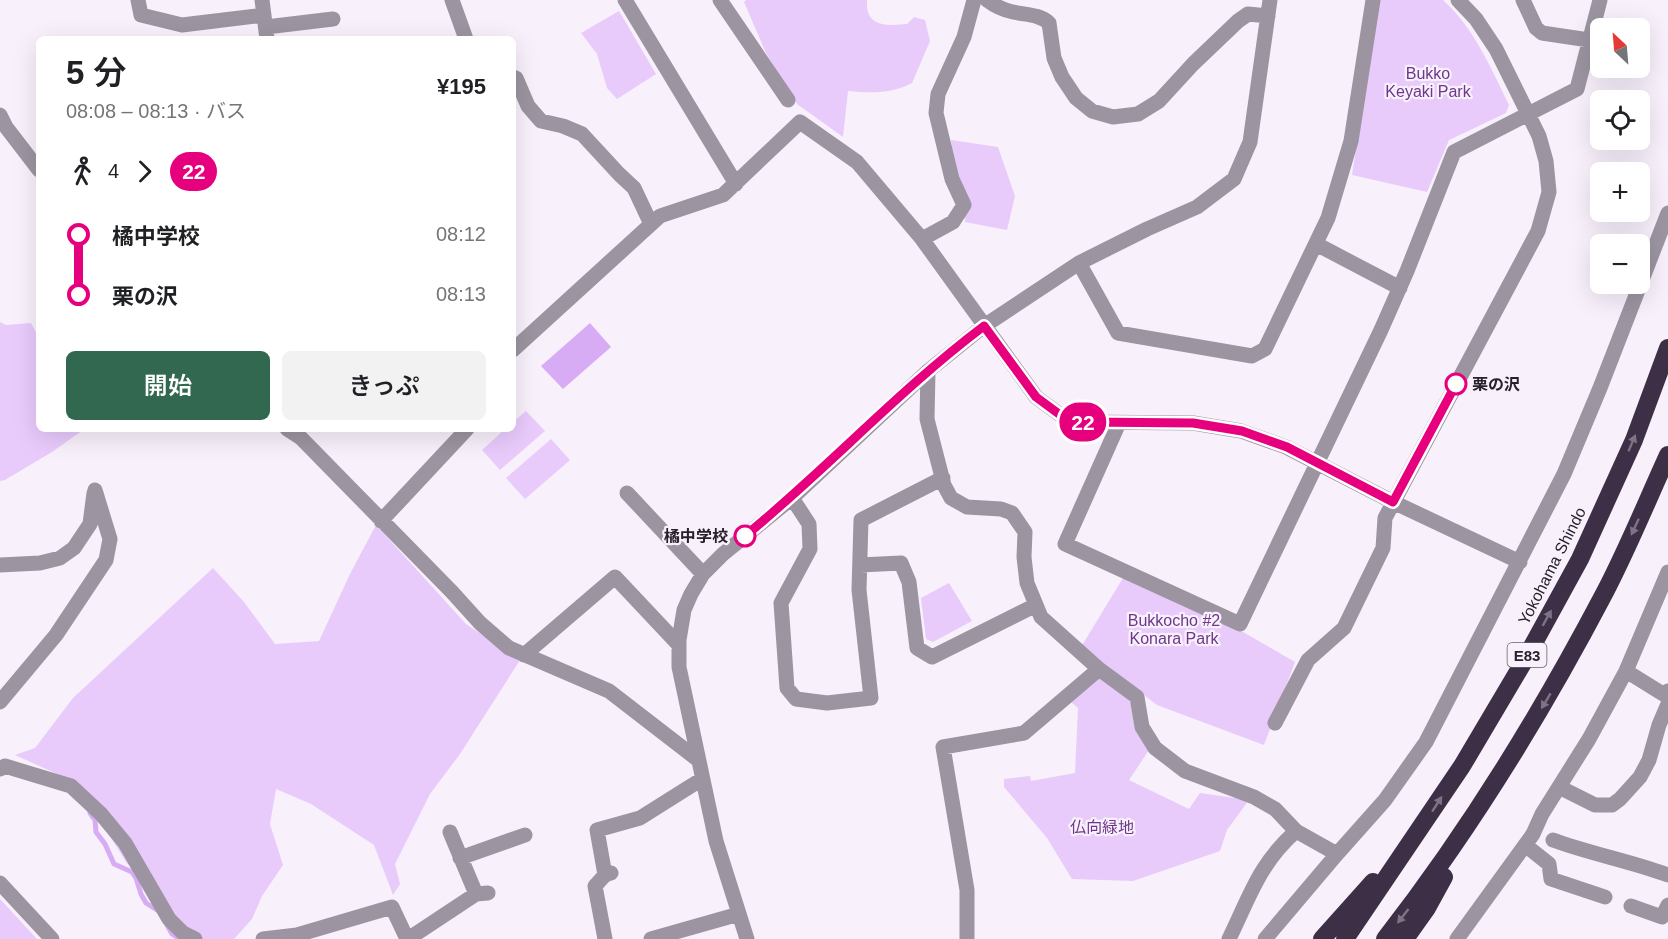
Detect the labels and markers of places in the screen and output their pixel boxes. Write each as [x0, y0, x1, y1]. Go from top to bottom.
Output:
marker: 栗の沢 [1445, 373, 1467, 395]
place label: 栗の沢 [1472, 376, 1520, 393]
marker: 橘中学校 [734, 525, 756, 547]
place label: 橘中学校 [664, 528, 728, 545]

